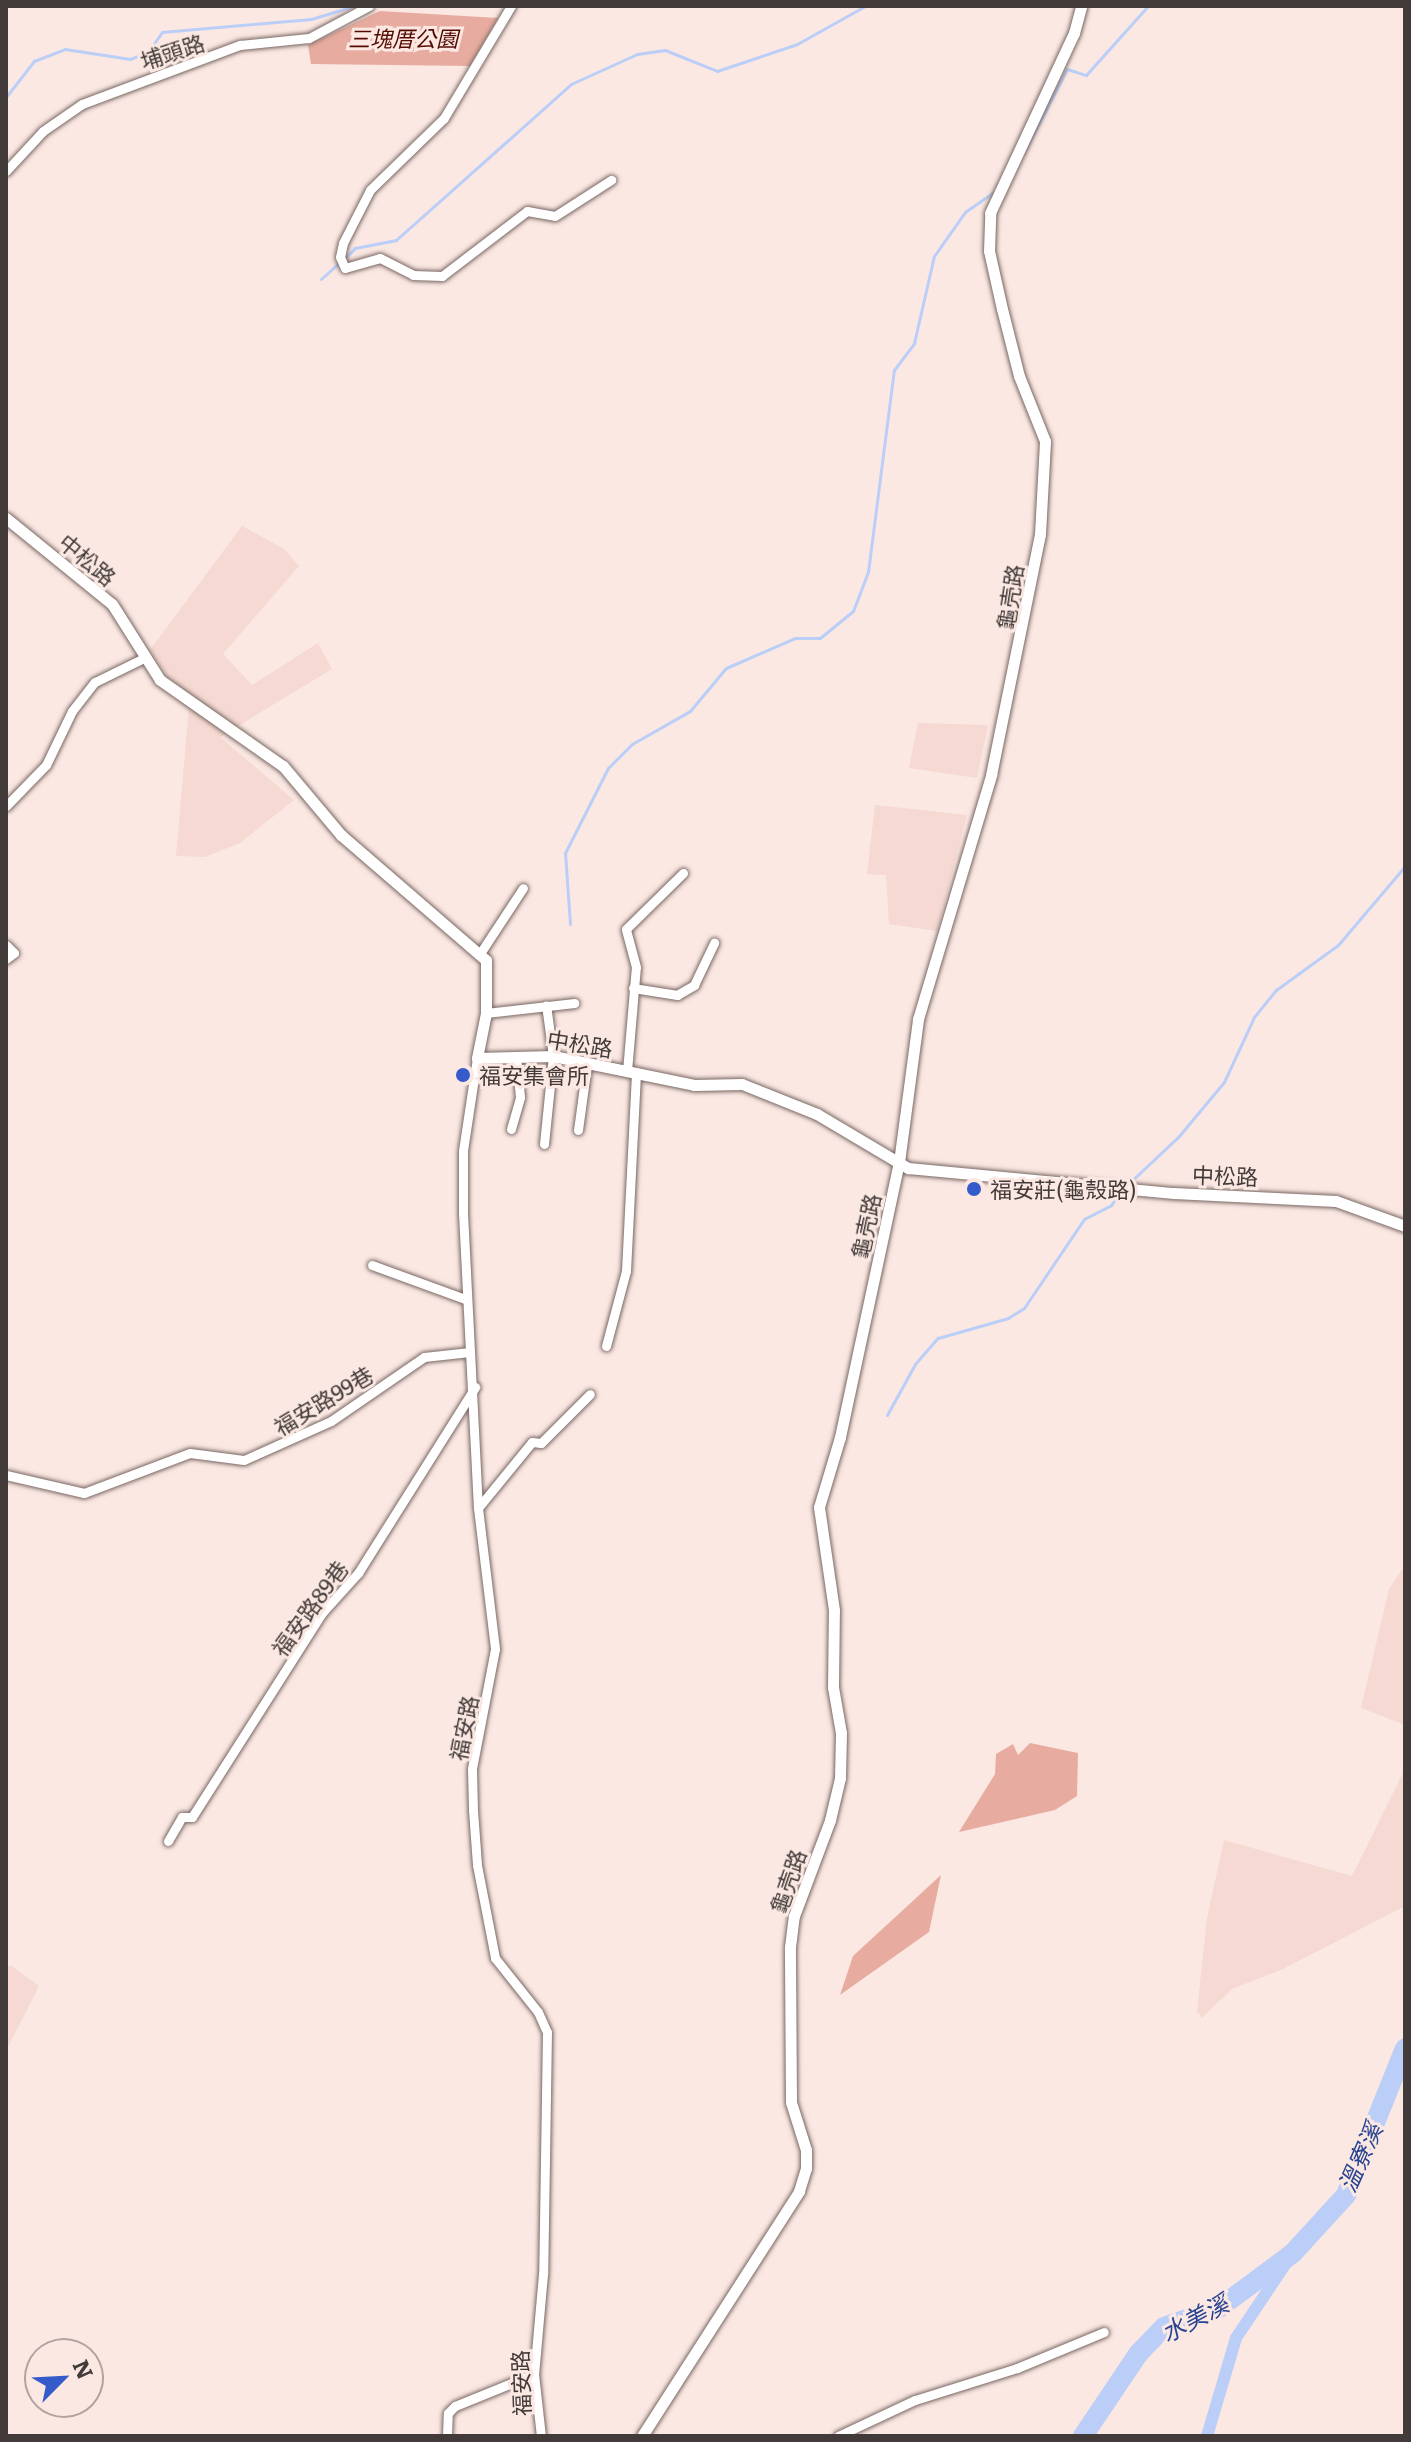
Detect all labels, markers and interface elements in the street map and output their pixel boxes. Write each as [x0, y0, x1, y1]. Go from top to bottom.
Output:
park label: 三塊厝公園 [348, 25, 458, 51]
street label: 埔頭路 [137, 28, 207, 74]
street label: 中松路 [54, 528, 122, 590]
street label: 龜壳路 [991, 562, 1027, 632]
street label: 中松路 [545, 1025, 615, 1061]
place label: 福安集會所 [479, 1062, 589, 1088]
marker: 福安集會所 [454, 1066, 472, 1084]
street label: 中松路 [1192, 1161, 1258, 1189]
place label: 福安莊(龜殼路) [990, 1176, 1137, 1202]
marker: 福安莊(龜殼路) [965, 1180, 983, 1198]
street label: 龜壳路 [845, 1191, 885, 1261]
street label: 福安路99巷 [269, 1360, 377, 1440]
street label: 福安路89巷 [266, 1555, 352, 1661]
street label: 福安路 [444, 1693, 482, 1763]
street label: 龜壳路 [764, 1846, 810, 1916]
water label: 溫寮溪 [1331, 2118, 1387, 2196]
water label: 水美溪 [1155, 2287, 1233, 2347]
north arrow [24, 2338, 104, 2418]
street label: 福安路 [506, 2350, 534, 2416]
text: N [66, 2354, 103, 2384]

